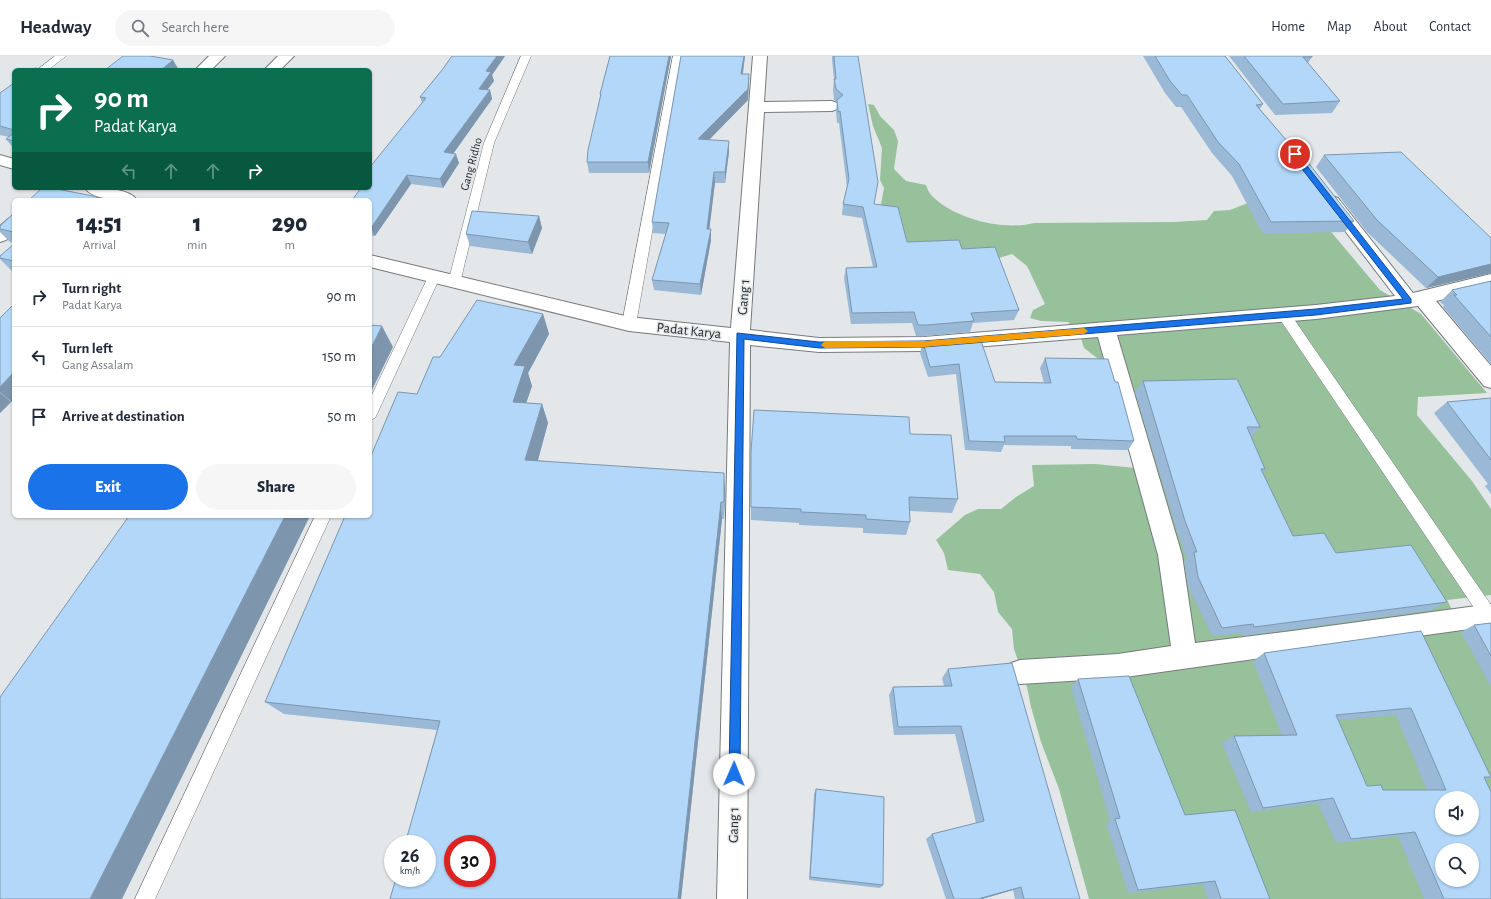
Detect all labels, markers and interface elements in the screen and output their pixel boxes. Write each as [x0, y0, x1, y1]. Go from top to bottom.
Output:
search box [115, 10, 395, 46]
icon: search [129, 17, 151, 39]
text: Headway [20, 18, 91, 37]
text: Search here [161, 20, 229, 35]
text: Home [1271, 20, 1305, 34]
text: Map [1327, 20, 1351, 34]
text: About [1373, 20, 1407, 34]
text: Contact [1429, 20, 1471, 34]
icon: right [28, 84, 80, 136]
text: 90 m [94, 85, 149, 113]
text: Padat Karya [94, 118, 177, 136]
street label: Gang Ridho [458, 136, 484, 192]
pin [1278, 137, 1312, 171]
icon: arrive [1284, 143, 1306, 165]
icon: left [118, 160, 140, 182]
icon: ahead [160, 160, 182, 182]
icon: ahead [202, 160, 224, 182]
icon: right [244, 160, 266, 182]
text: 14:51 [77, 212, 123, 236]
text: 1 [193, 212, 202, 236]
text: 290 [272, 212, 307, 236]
text: Arrival [83, 239, 116, 252]
text: min [187, 239, 207, 252]
text: m [284, 239, 295, 252]
street label: Gang 1 [736, 279, 752, 315]
text: Turn right [62, 281, 121, 296]
icon: right [28, 286, 50, 308]
text: 90 m [327, 289, 356, 304]
text: Padat Karya [62, 299, 122, 312]
street label: Padat Karya [656, 321, 722, 341]
text: Turn left [62, 341, 113, 356]
icon: left [28, 346, 50, 368]
text: 150 m [322, 349, 356, 364]
text: Gang Assalam [62, 359, 133, 372]
icon: arrive [28, 406, 50, 428]
text: Arrive at destination [62, 409, 185, 424]
text: 50 m [327, 409, 356, 424]
button: Exit [28, 464, 188, 510]
button: Share [196, 464, 356, 510]
position arrow [713, 753, 755, 795]
map controls [1435, 791, 1479, 887]
button: sound [1435, 791, 1479, 835]
street label: Gang 1 [727, 807, 741, 843]
speed limit sign: 30 [444, 835, 496, 887]
button: search [1435, 843, 1479, 887]
text: 26 [400, 846, 420, 866]
text: km/h [400, 866, 420, 876]

